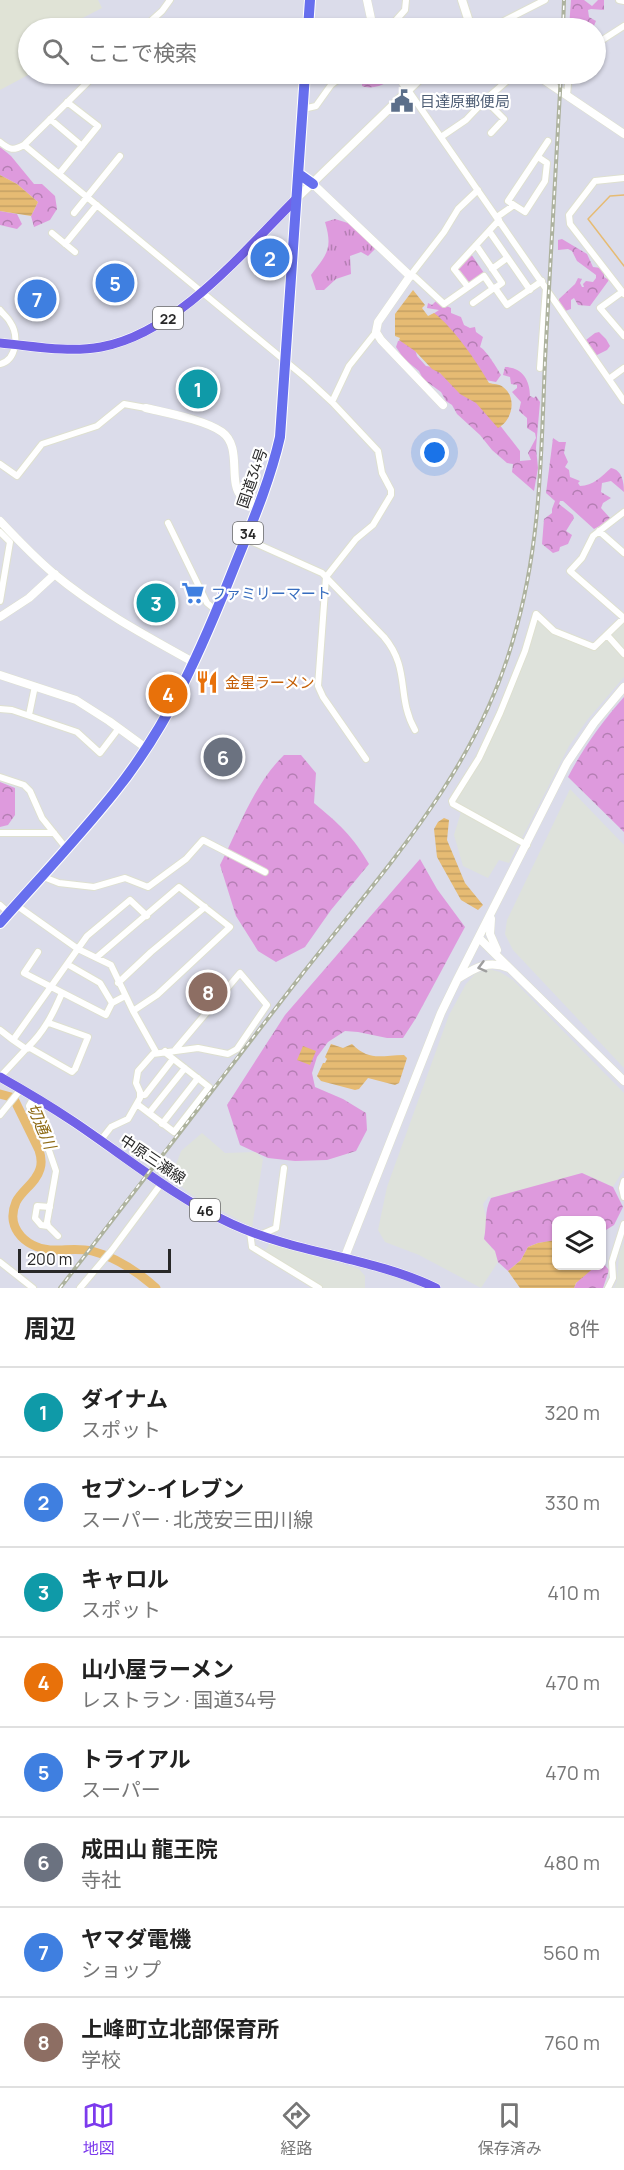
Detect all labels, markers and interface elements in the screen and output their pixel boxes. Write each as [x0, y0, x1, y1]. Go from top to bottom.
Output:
search box [18, 18, 606, 84]
icon: search [39, 35, 72, 68]
text: ここで検索 [87, 38, 197, 68]
public building icon: 目達原郵便局 [389, 88, 415, 114]
place label: 目達原郵便局 [420, 91, 510, 112]
pin: 2 [250, 236, 290, 280]
pin: 5 [96, 260, 134, 306]
pin: 7 [18, 276, 57, 322]
road number: 22 [153, 307, 183, 329]
pin: 1 [178, 366, 218, 412]
your location [420, 438, 449, 467]
street label: 国道34号 [232, 445, 272, 511]
road number: 34 [233, 522, 263, 544]
pin: 3 [136, 580, 176, 626]
supermarket icon: ファミリーマート [180, 580, 206, 606]
place label: ファミリーマート [211, 583, 331, 604]
restaurant icon: 金星ラーメン [194, 669, 220, 695]
pin: 4 [148, 672, 188, 716]
place label: 金星ラーメン [225, 672, 314, 693]
pin: 6 [204, 734, 242, 780]
one-way arrow [477, 960, 488, 972]
pin: 8 [188, 970, 228, 1014]
water label: 切通川 [22, 1100, 62, 1154]
street label: 中原三瀬線 [116, 1129, 190, 1189]
road number: 46 [190, 1199, 220, 1221]
map controls [552, 1216, 606, 1270]
button: layers [552, 1216, 606, 1270]
scale bar [18, 1246, 171, 1274]
text: 200 m [27, 1248, 72, 1270]
text: 周辺 [24, 1310, 76, 1346]
text: 8件 [568, 1315, 600, 1342]
text: ダイナム [81, 1384, 168, 1414]
text: 1 [39, 1399, 48, 1426]
text: 320 m [544, 1399, 600, 1426]
text: スポット [81, 1416, 161, 1443]
text: セブン-イレブン [81, 1474, 244, 1504]
text: 2 [38, 1489, 49, 1516]
text: 330 m [545, 1489, 600, 1516]
text: スーパー · 北茂安三田川線 [81, 1506, 313, 1533]
text: キャロル [81, 1564, 169, 1594]
text: 3 [38, 1579, 49, 1606]
text: 410 m [547, 1579, 600, 1606]
text: スポット [81, 1596, 161, 1623]
text: 山小屋ラーメン [81, 1654, 234, 1684]
text: 4 [37, 1669, 50, 1696]
text: 470 m [545, 1669, 600, 1696]
text: レストラン · 国道34号 [81, 1686, 276, 1713]
text: トライアル [81, 1744, 191, 1774]
text: 5 [38, 1759, 49, 1786]
text: 470 m [545, 1759, 600, 1786]
text: スーパー [81, 1776, 161, 1803]
text: 成田山 龍王院 [81, 1834, 217, 1864]
text: 6 [37, 1849, 50, 1876]
text: 480 m [543, 1849, 600, 1876]
text: 寺社 [81, 1866, 121, 1893]
text: ヤマダ電機 [81, 1924, 191, 1954]
text: 7 [38, 1939, 49, 1966]
text: 560 m [543, 1939, 600, 1966]
text: ショップ [81, 1956, 161, 1983]
text: 上峰町立北部保育所 [81, 2014, 279, 2044]
text: 8 [37, 2029, 50, 2056]
text: 760 m [544, 2029, 600, 2056]
text: 学校 [81, 2046, 121, 2073]
tab: 地図 [82, 2099, 115, 2159]
tab: 経路 [280, 2099, 313, 2159]
tab: 保存済み [478, 2099, 542, 2159]

